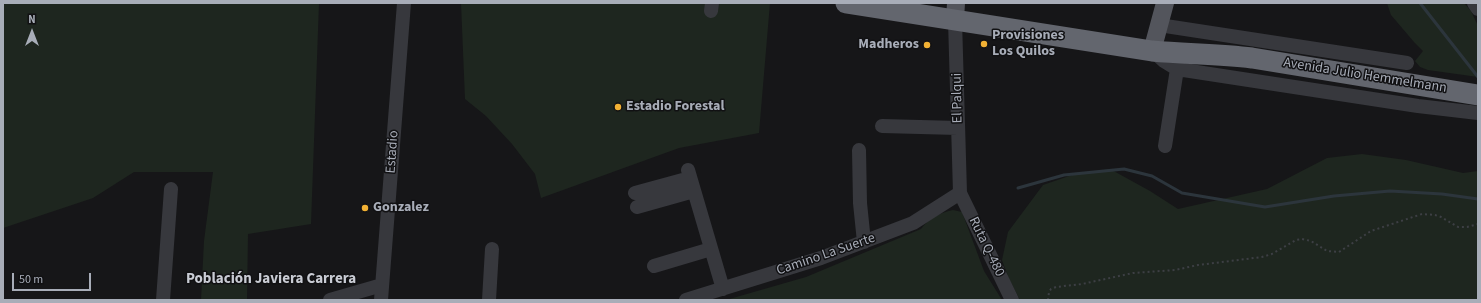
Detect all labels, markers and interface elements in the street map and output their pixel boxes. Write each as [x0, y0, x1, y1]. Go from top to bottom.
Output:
north arrow [12, 12, 52, 52]
text: N [28, 12, 36, 27]
place label: Provisiones Los Quilos [992, 28, 1064, 60]
place label: Madheros [858, 37, 919, 53]
marker: Provisiones Los Quilos [979, 39, 989, 49]
marker: Madheros [922, 40, 932, 50]
street label: Avenida Julio Hemmelmann [1282, 55, 1448, 97]
street label: El Palqui [949, 73, 967, 123]
place label: Estadio Forestal [626, 99, 724, 115]
marker: Estadio Forestal [613, 102, 623, 112]
street label: Estadio [383, 130, 403, 174]
place label: Gonzalez [373, 200, 429, 216]
marker: Gonzalez [360, 203, 370, 213]
street label: Ruta Q-480 [964, 214, 1008, 280]
street label: Camino La Suerte [774, 230, 878, 280]
scale bar [14, 265, 93, 291]
text: 50 m [19, 271, 43, 288]
district label: Población Javiera Carrera [186, 271, 356, 289]

